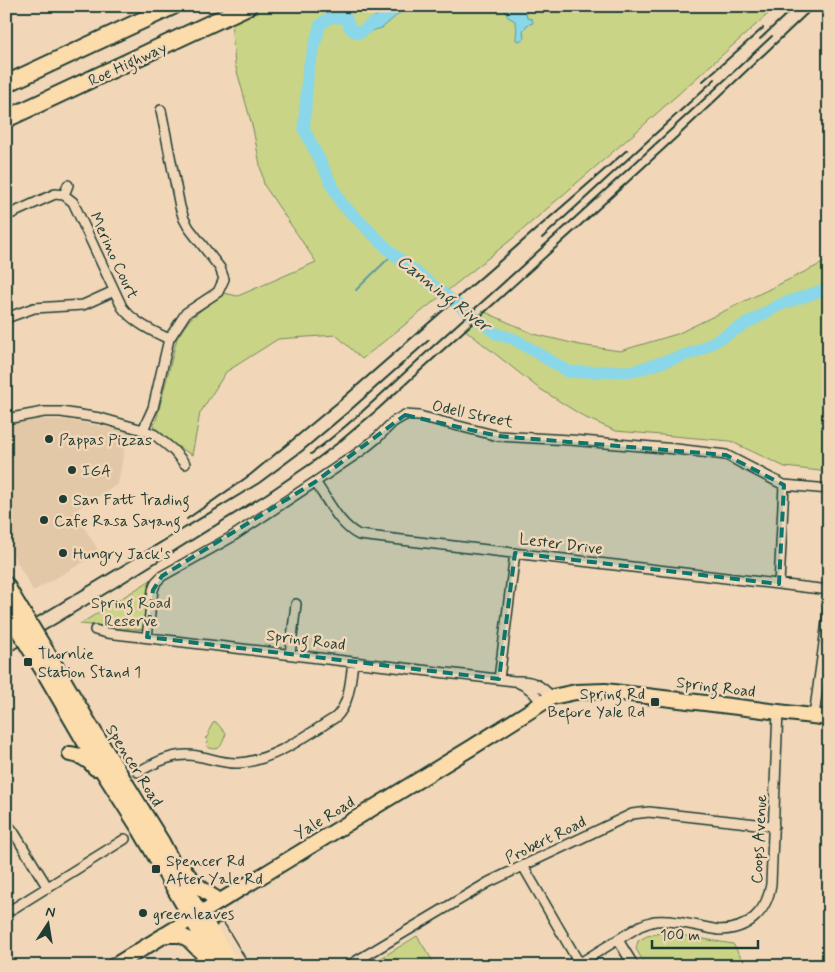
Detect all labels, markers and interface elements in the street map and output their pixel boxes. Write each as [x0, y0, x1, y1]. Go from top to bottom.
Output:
street label: Roe Highway [85, 37, 171, 93]
street label: Merino Court [84, 209, 143, 303]
water label: Canning River [390, 250, 497, 341]
street label: Odell Street [430, 396, 516, 433]
place label: Pappas Pizzas [59, 430, 152, 451]
marker: Pappas Pizzas [43, 433, 55, 445]
place label: IGA [82, 461, 111, 482]
marker: IGA [66, 464, 78, 476]
place label: San Fatt Trading [73, 490, 190, 512]
marker: San Fatt Trading [57, 493, 69, 505]
place label: Cafe Rasa Sayang [54, 511, 181, 533]
marker: Cafe Rasa Sayang [38, 514, 50, 526]
street label: Lester Drive [518, 529, 604, 560]
place label: Hungry Jack's [73, 544, 171, 566]
marker: Hungry Jack's [57, 547, 69, 559]
park label: Spring Road Reserve [91, 593, 171, 632]
street label: Spring Road [265, 625, 347, 657]
place label: Thornlie Station Stand 1 [38, 644, 141, 683]
marker: Thornlie Station Stand 1 [22, 656, 34, 668]
street label: Spring Road [675, 672, 757, 704]
place label: Spring Rd Before Yale Rd [548, 684, 645, 725]
marker: Spring Rd Before Yale Rd [649, 696, 661, 708]
street label: Spencer Road [100, 721, 167, 811]
street label: Yale Road [291, 792, 359, 845]
street label: Coops Avenue [747, 793, 772, 884]
street label: Probert Road [502, 812, 590, 869]
place label: Spencer Rd After Yale Rd [166, 851, 263, 890]
marker: Spencer Rd After Yale Rd [150, 863, 162, 875]
north arrow [22, 900, 72, 950]
text: N [44, 902, 57, 922]
place label: greenleaves [153, 904, 234, 925]
marker: greenleaves [137, 907, 149, 919]
scale bar [652, 917, 759, 949]
text: 100 m [660, 926, 700, 946]

